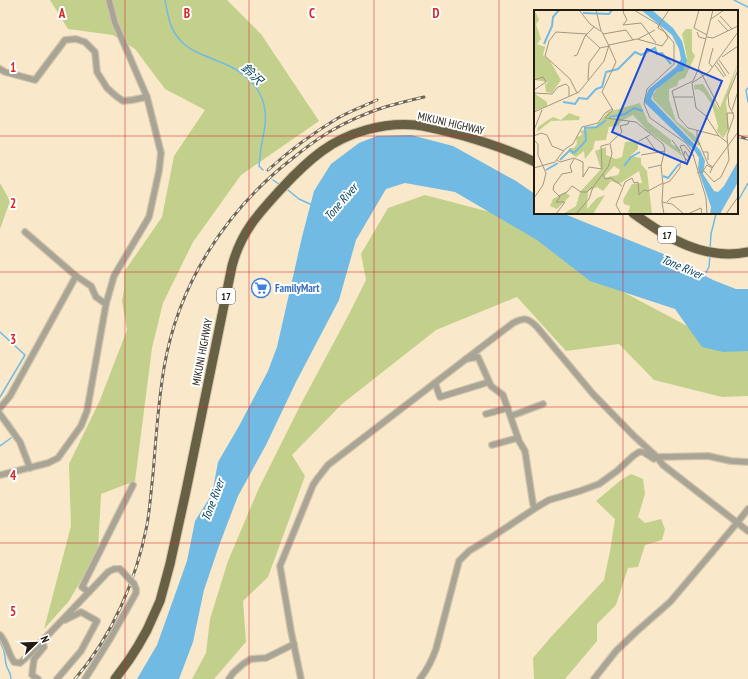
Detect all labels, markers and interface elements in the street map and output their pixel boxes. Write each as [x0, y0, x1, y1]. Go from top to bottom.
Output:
text: A [58, 5, 66, 22]
text: B [184, 5, 190, 22]
text: C [309, 5, 315, 22]
text: D [433, 5, 440, 22]
inset map [534, 10, 738, 214]
text: 1 [10, 59, 16, 76]
water label: 鈴沢 [238, 60, 268, 89]
street label: MIKUNI HIGHWAY [416, 109, 486, 137]
water label: Tone River [321, 179, 362, 223]
text: 2 [10, 195, 16, 212]
road number: 17 [658, 227, 676, 243]
water label: Tone River [659, 251, 707, 283]
supermarket icon: FamilyMart [250, 277, 272, 299]
place label: FamilyMart [275, 281, 320, 295]
road number: 17 [217, 288, 235, 304]
street label: MIKUNI HIGHWAY [189, 317, 215, 387]
text: 3 [10, 331, 16, 348]
text: 4 [10, 467, 17, 484]
water label: Tone River [198, 475, 228, 523]
text: 5 [10, 603, 16, 620]
north arrow [16, 623, 56, 663]
text: N [38, 634, 53, 645]

